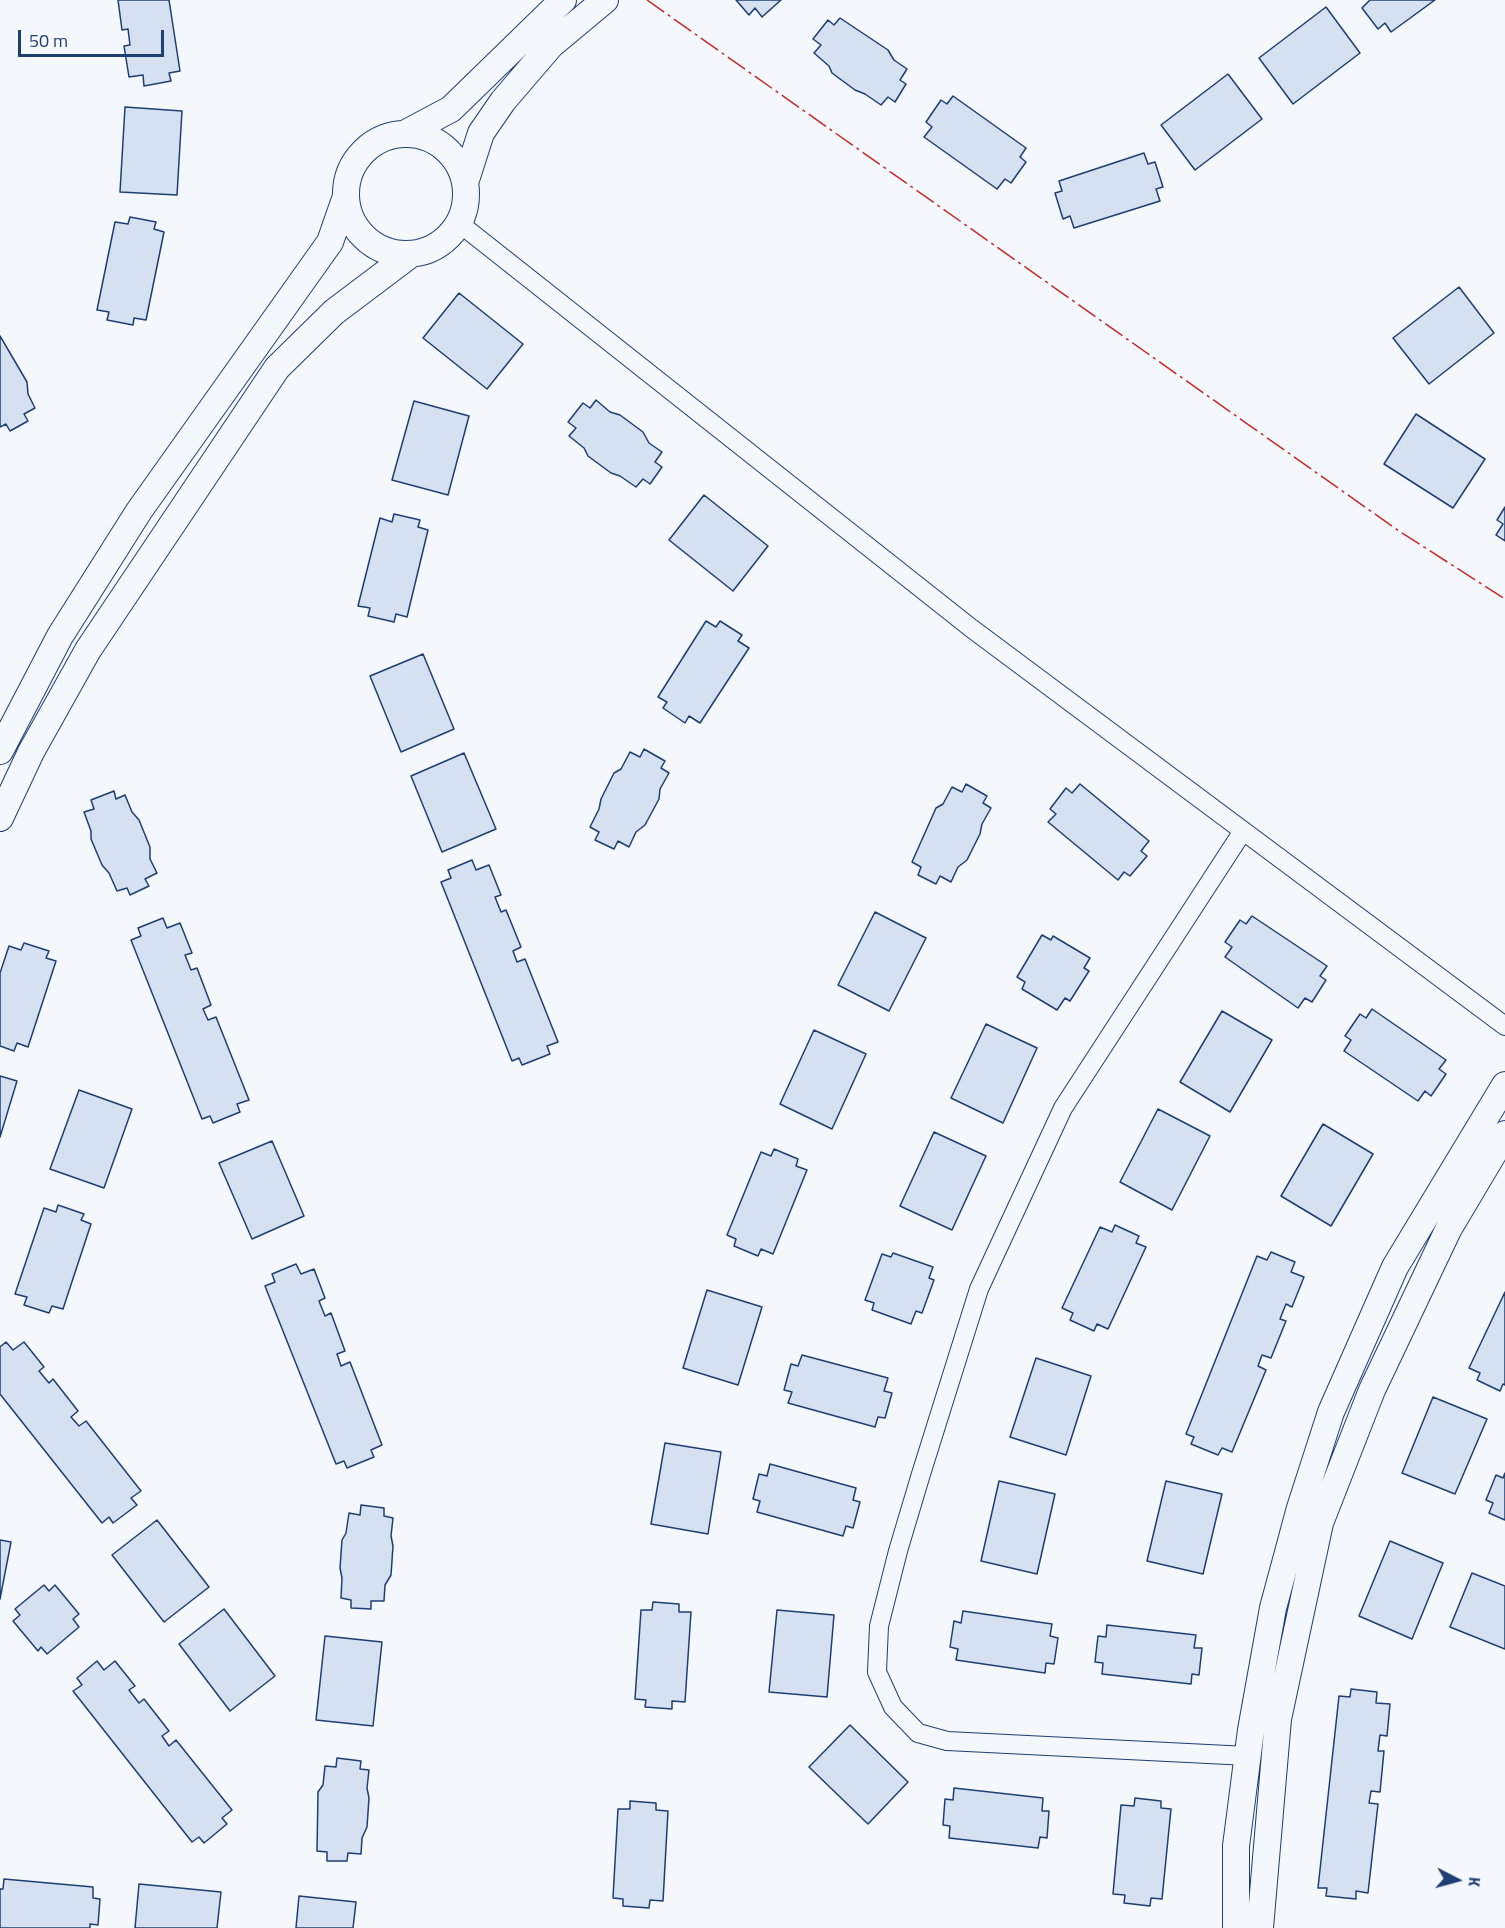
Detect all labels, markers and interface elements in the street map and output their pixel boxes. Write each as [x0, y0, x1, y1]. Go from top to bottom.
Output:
scale bar [21, 18, 166, 56]
text: 50 m [29, 27, 68, 54]
north arrow [1427, 1850, 1487, 1910]
text: K [1462, 1876, 1487, 1888]

